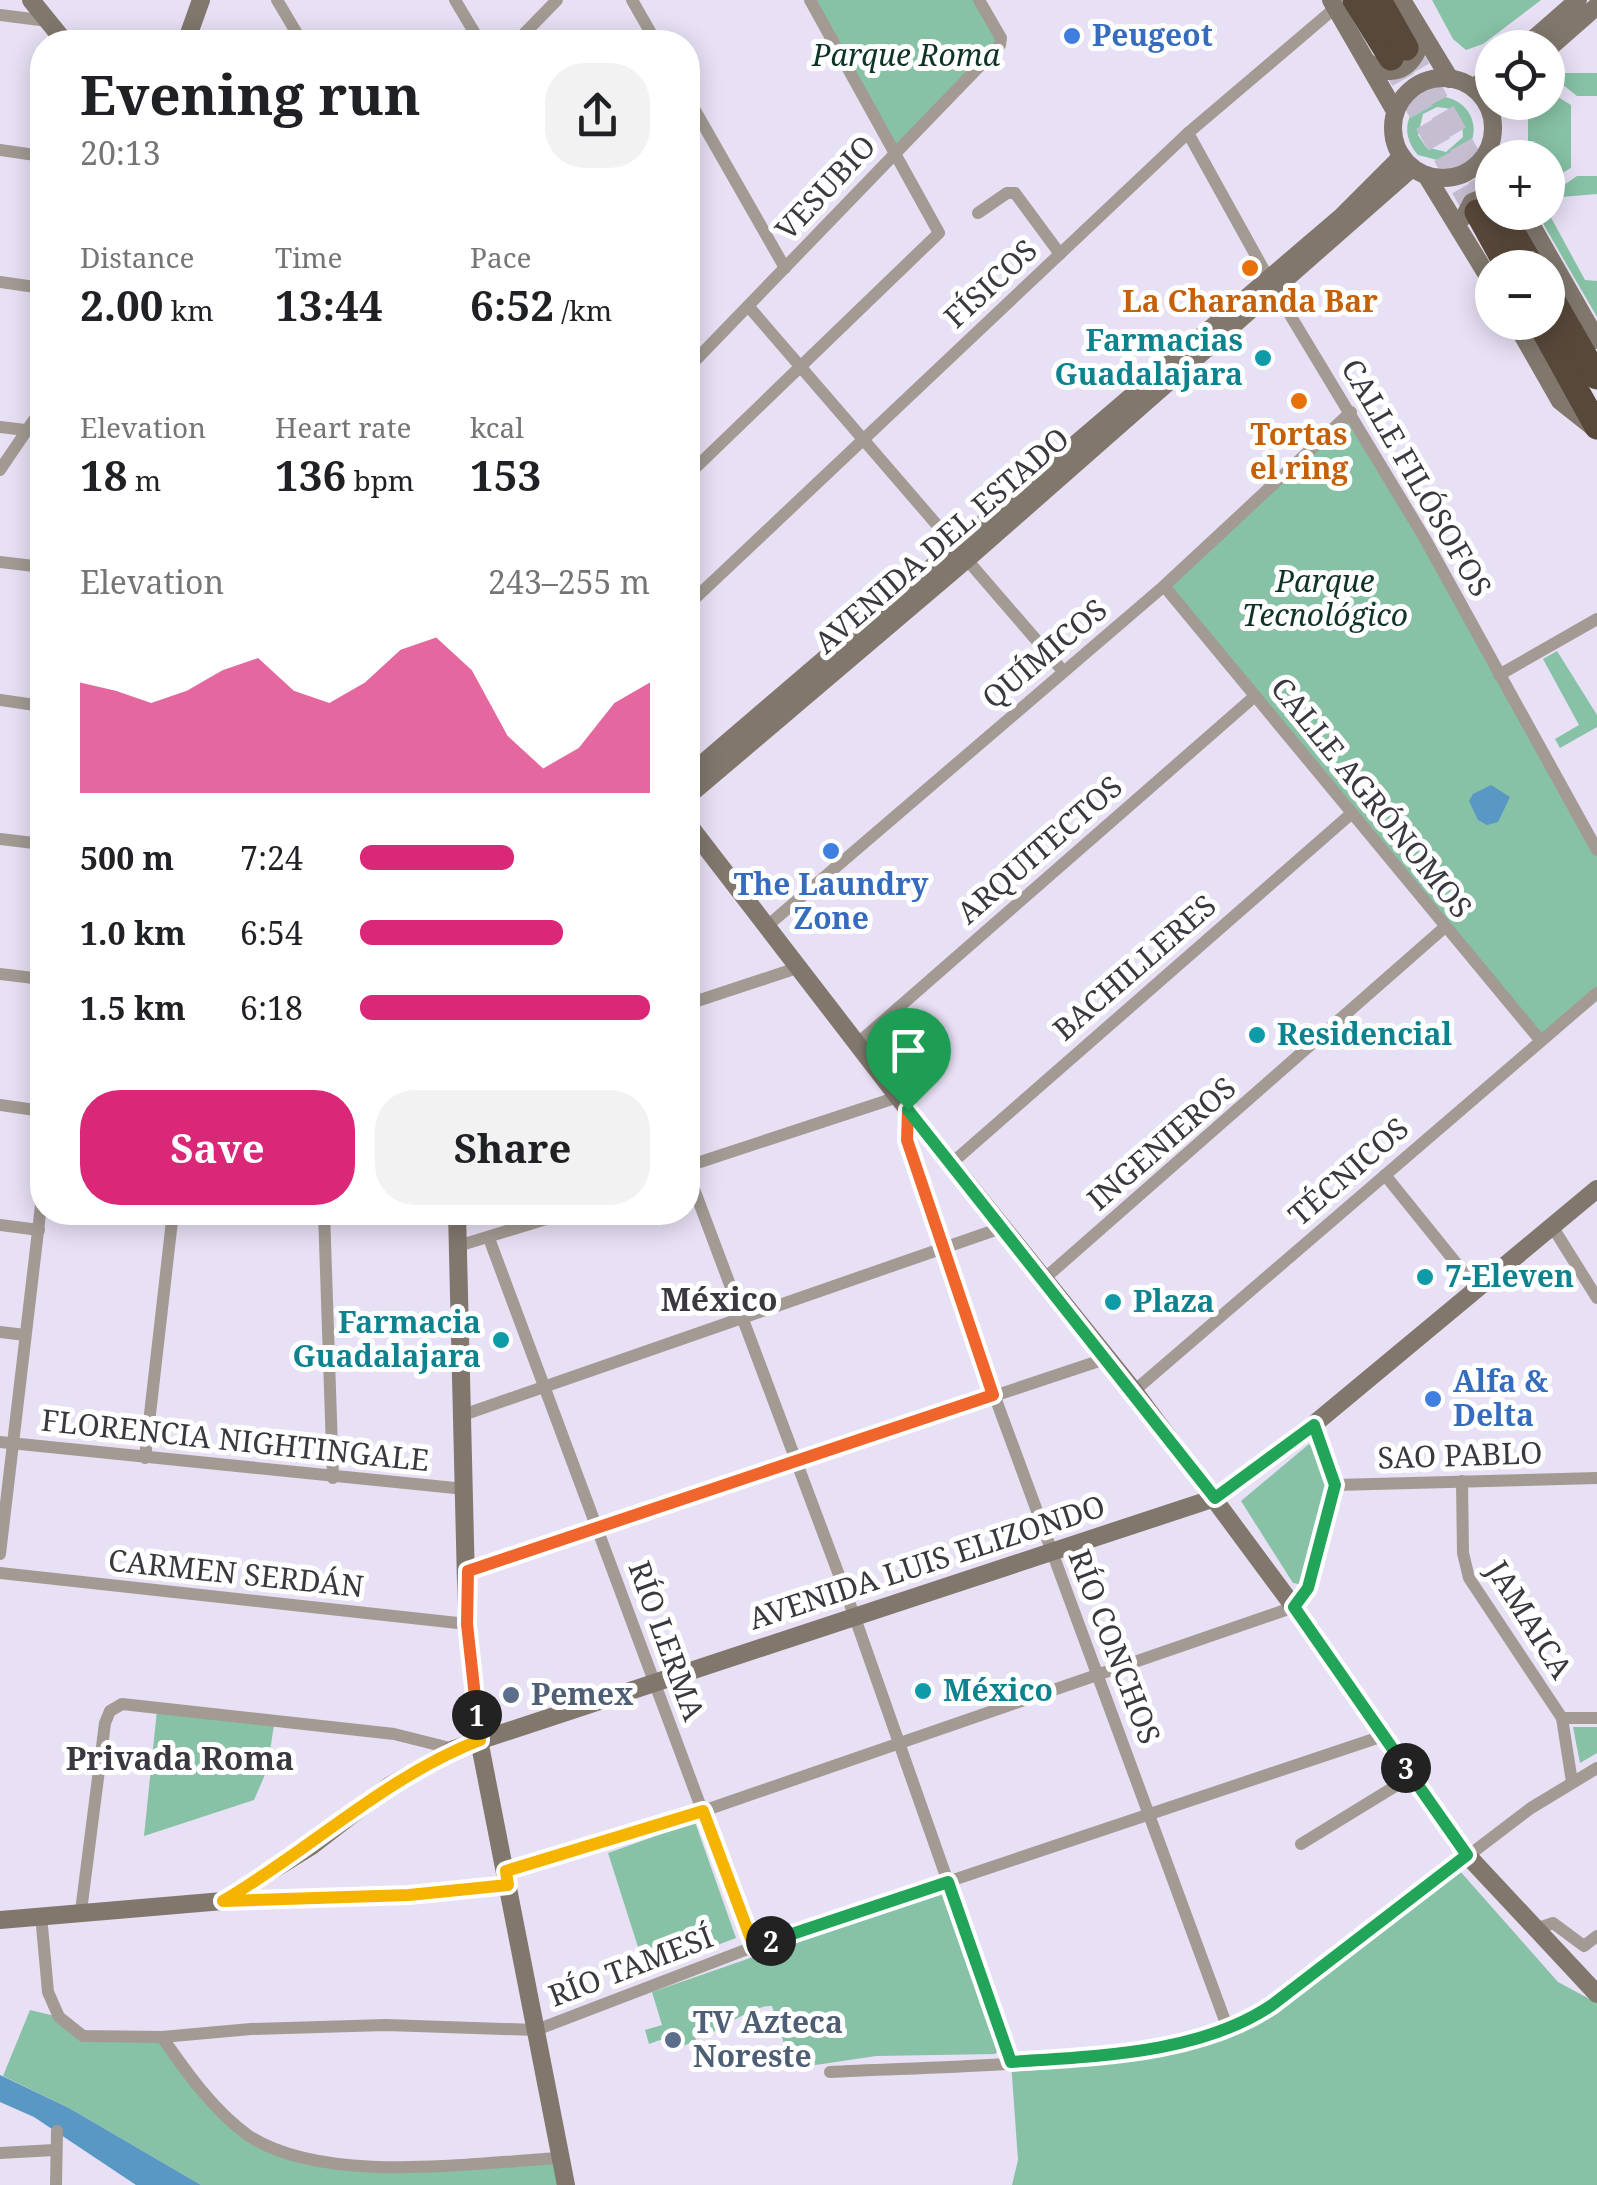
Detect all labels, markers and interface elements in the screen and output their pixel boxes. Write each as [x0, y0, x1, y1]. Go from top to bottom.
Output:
place label: Peugeot [1092, 14, 1213, 55]
marker: Peugeot [1061, 25, 1083, 47]
map controls [1475, 30, 1565, 340]
button: locate [1475, 30, 1565, 120]
park label: Parque Roma [811, 34, 1001, 75]
text: Evening run [80, 56, 421, 131]
button: share [545, 63, 650, 168]
street label: VESUBIO [766, 126, 884, 248]
text: 20:13 [80, 131, 161, 174]
button: + [1475, 140, 1565, 230]
street label: FÍSICOS [935, 229, 1045, 336]
text: Distance [80, 238, 194, 276]
text: Time [275, 238, 343, 276]
text: Pace [470, 238, 531, 276]
button: − [1475, 250, 1565, 340]
marker: La Charanda Bar [1239, 257, 1261, 279]
text: 2.00 [80, 276, 164, 333]
text: 13:44 [275, 276, 383, 333]
text: 6:52 [470, 276, 554, 333]
place label: La Charanda Bar [1122, 280, 1378, 321]
text: km [164, 291, 214, 329]
text: /km [554, 291, 612, 329]
place label: Farmacias Guadalajara [1054, 319, 1243, 394]
marker: Farmacias Guadalajara [1252, 347, 1274, 369]
street label: CALLE FILÓSOFOS [1333, 351, 1502, 604]
marker: Tortas el ring [1288, 390, 1310, 412]
text: Elevation [80, 408, 206, 446]
text: Heart rate [275, 408, 412, 446]
text: kcal [470, 408, 524, 446]
place label: Tortas el ring [1250, 413, 1348, 488]
street label: AVENIDA DEL ESTADO [805, 418, 1077, 662]
text: 18 [80, 446, 127, 503]
text: 136 [275, 446, 346, 503]
text: 153 [470, 446, 541, 503]
text: m [127, 461, 161, 499]
text: bpm [346, 461, 414, 499]
text: Elevation [80, 560, 224, 603]
text: 243–255 m [488, 560, 650, 603]
park label: Parque Tecnológico [1242, 560, 1408, 635]
street label: QUÍMICOS [973, 589, 1115, 717]
street label: CALLE AGRÓNOMOS [1262, 668, 1482, 926]
street label: ARQUITECTOS [947, 766, 1131, 932]
text: 500 m [80, 836, 174, 879]
text: 7:24 [240, 836, 303, 879]
marker: The Laundry Zone [820, 840, 842, 862]
place label: The Laundry Zone [734, 863, 929, 938]
street label: BACHILLERES [1044, 885, 1224, 1049]
text: 1.0 km [80, 911, 186, 954]
text: 6:54 [240, 911, 303, 954]
text: 1.5 km [80, 986, 186, 1029]
text: 6:18 [240, 986, 303, 1029]
pin [866, 1008, 951, 1111]
place label: Residencial [1277, 1013, 1453, 1054]
icon: arrive [881, 1023, 936, 1078]
marker: Residencial [1246, 1024, 1268, 1046]
street label: INGENIEROS [1078, 1067, 1244, 1219]
button: Save [80, 1090, 355, 1205]
button: Share [375, 1090, 650, 1205]
street label: TÉCNICOS [1279, 1107, 1417, 1234]
place label: 7-Eleven [1445, 1255, 1574, 1296]
marker: 7-Eleven [1414, 1266, 1436, 1288]
district label: México [660, 1277, 778, 1320]
place label: Plaza [1133, 1280, 1215, 1321]
marker: Plaza [1102, 1291, 1124, 1313]
place label: Farmacia Guadalajara [292, 1301, 481, 1376]
marker: Farmacia Guadalajara [490, 1329, 512, 1351]
place label: Alfa & Delta [1453, 1360, 1548, 1435]
marker: Alfa & Delta [1422, 1388, 1444, 1410]
street label: FLORENCIA NIGHTINGALE [39, 1399, 431, 1480]
street label: SAO PABLO [1377, 1431, 1543, 1478]
street label: AVENIDA LUIS ELIZONDO [743, 1485, 1110, 1639]
street label: CARMEN SERDÁN [106, 1539, 366, 1606]
street label: RÍO CONCHOS [1060, 1543, 1171, 1750]
street label: JAMAICA [1477, 1552, 1583, 1687]
street label: RÍO LERMA [620, 1555, 716, 1727]
place label: México [943, 1669, 1053, 1710]
place label: Pemex [531, 1673, 634, 1714]
marker: México [912, 1680, 934, 1702]
marker: Pemex [500, 1684, 522, 1706]
pin: 1 [452, 1690, 502, 1740]
text: 1 [469, 1696, 485, 1734]
district label: Privada Roma [66, 1736, 294, 1779]
pin: 3 [1381, 1743, 1431, 1793]
text: 3 [1398, 1749, 1414, 1787]
street label: RÍO TAMESÍ [543, 1916, 718, 2016]
pin: 2 [746, 1916, 796, 1966]
text: 2 [763, 1922, 779, 1960]
place label: TV Azteca Noreste [693, 2001, 843, 2076]
marker: TV Azteca Noreste [662, 2029, 684, 2051]

